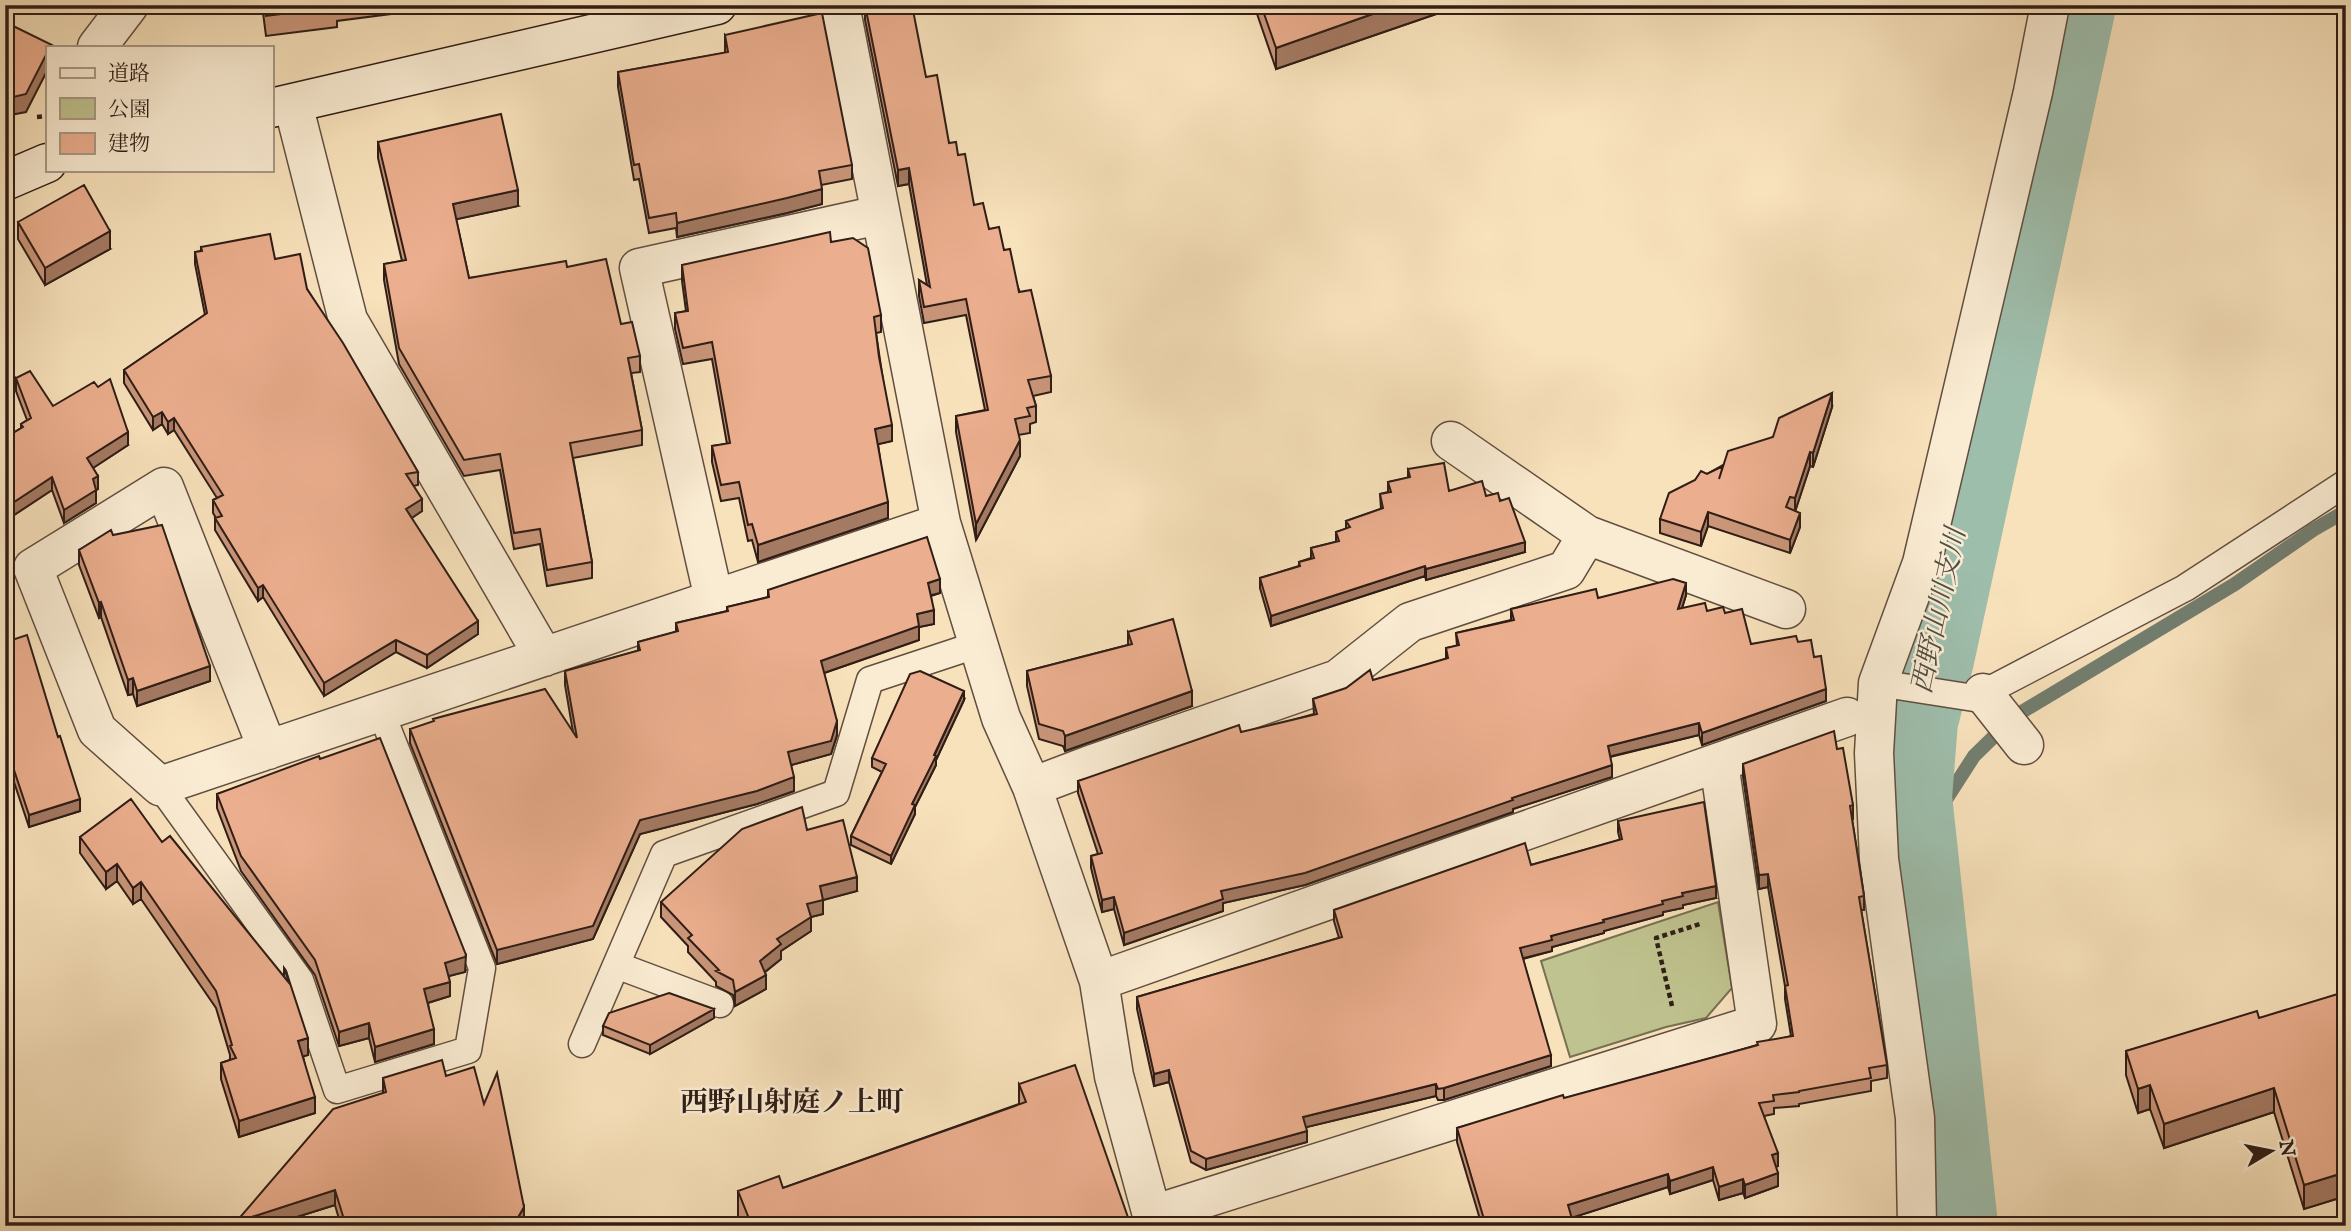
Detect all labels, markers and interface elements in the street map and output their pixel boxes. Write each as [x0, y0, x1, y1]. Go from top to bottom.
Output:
legend [46, 46, 273, 172]
text: 道路 [108, 61, 150, 88]
text: 公園 [108, 97, 150, 124]
text: 建物 [108, 131, 150, 158]
water label: 西野山川支川 [1905, 522, 1975, 697]
district label: 西野山射庭ノ上町 [680, 1086, 904, 1121]
north arrow [2236, 1116, 2306, 1186]
text: N [2272, 1137, 2299, 1159]

